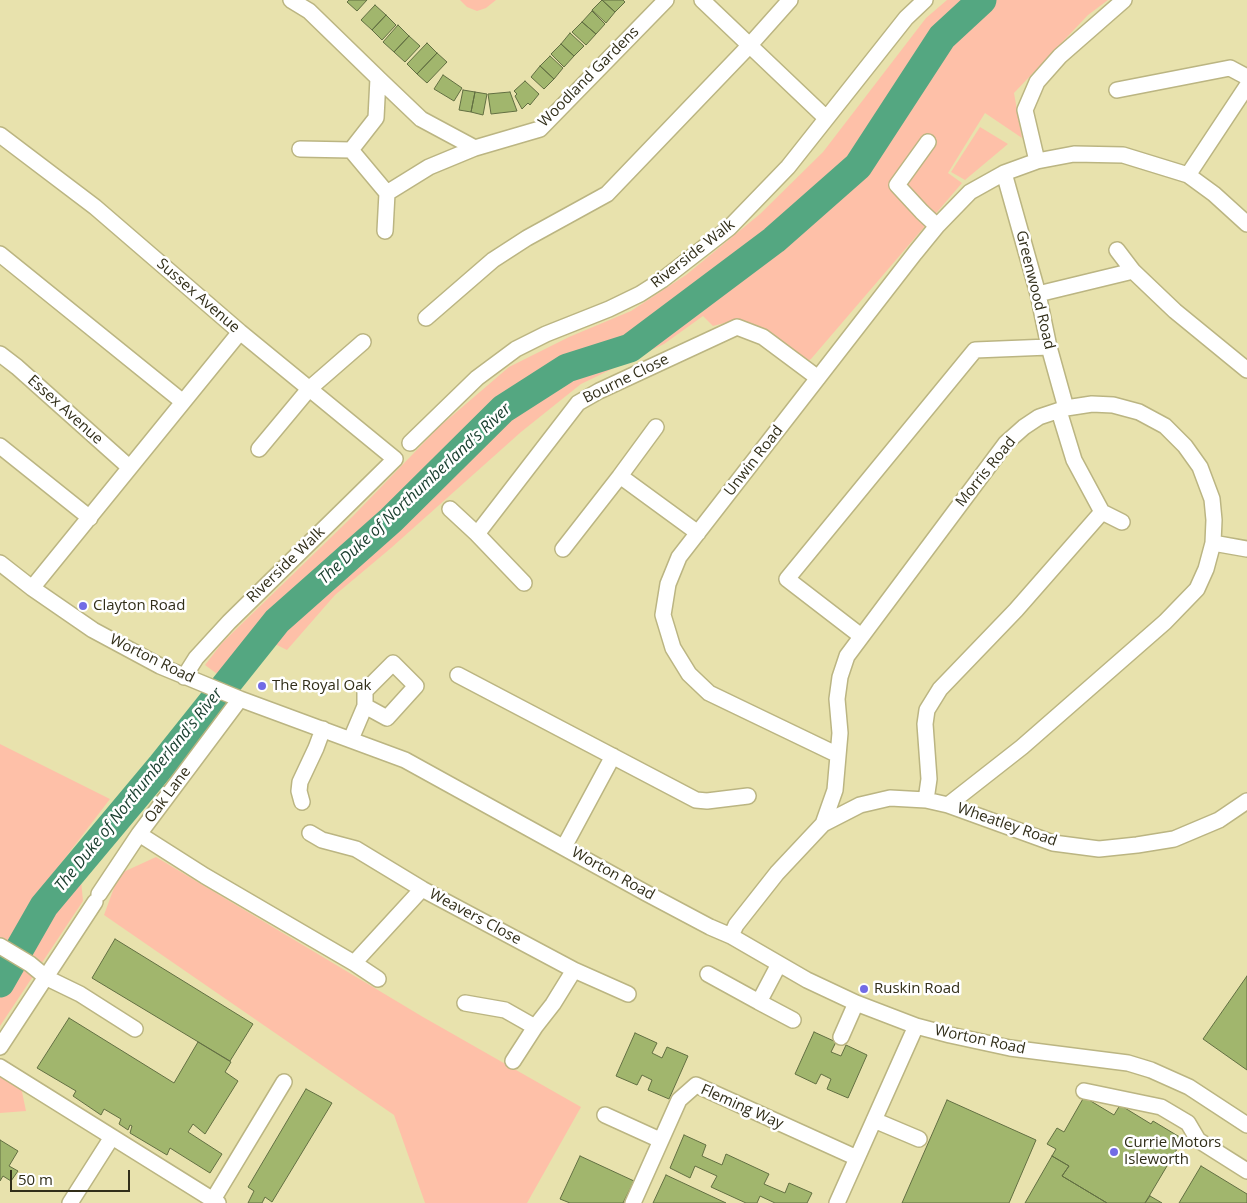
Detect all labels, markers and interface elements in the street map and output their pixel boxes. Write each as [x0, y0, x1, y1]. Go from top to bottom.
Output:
street label: Woodland Gardens [535, 23, 643, 131]
street label: Riverside Walk [648, 216, 738, 292]
street label: Greenwood Road [1012, 229, 1058, 351]
street label: Sussex Avenue [153, 255, 243, 337]
street label: Bourne Close [580, 350, 672, 408]
street label: Essex Avenue [24, 372, 106, 448]
water label: The Duke of Northumberland's River [315, 400, 515, 588]
street label: Unwin Road [721, 422, 787, 500]
street label: Morris Road [952, 433, 1020, 511]
street label: Riverside Walk [243, 523, 329, 607]
place label: Clayton Road [93, 597, 185, 615]
marker: Clayton Road [77, 600, 89, 612]
street label: Worton Road [107, 631, 197, 687]
place label: The Royal Oak [272, 677, 371, 695]
marker: The Royal Oak [256, 680, 268, 692]
water label: The Duke of Northumberland's River [51, 684, 227, 896]
street label: Oak Lane [141, 763, 195, 827]
street label: Wheatley Road [955, 799, 1059, 851]
street label: Worton Road [568, 844, 658, 904]
street label: Weavers Close [426, 885, 524, 949]
place label: Ruskin Road [874, 980, 960, 998]
marker: Ruskin Road [858, 983, 870, 995]
street label: Worton Road [933, 1022, 1027, 1058]
street label: Fleming Way [698, 1081, 786, 1133]
place label: Currie Motors Isleworth [1124, 1134, 1221, 1169]
marker: Currie Motors Isleworth [1108, 1146, 1120, 1158]
scale bar [12, 1160, 132, 1192]
text: 50 m [18, 1169, 53, 1189]

